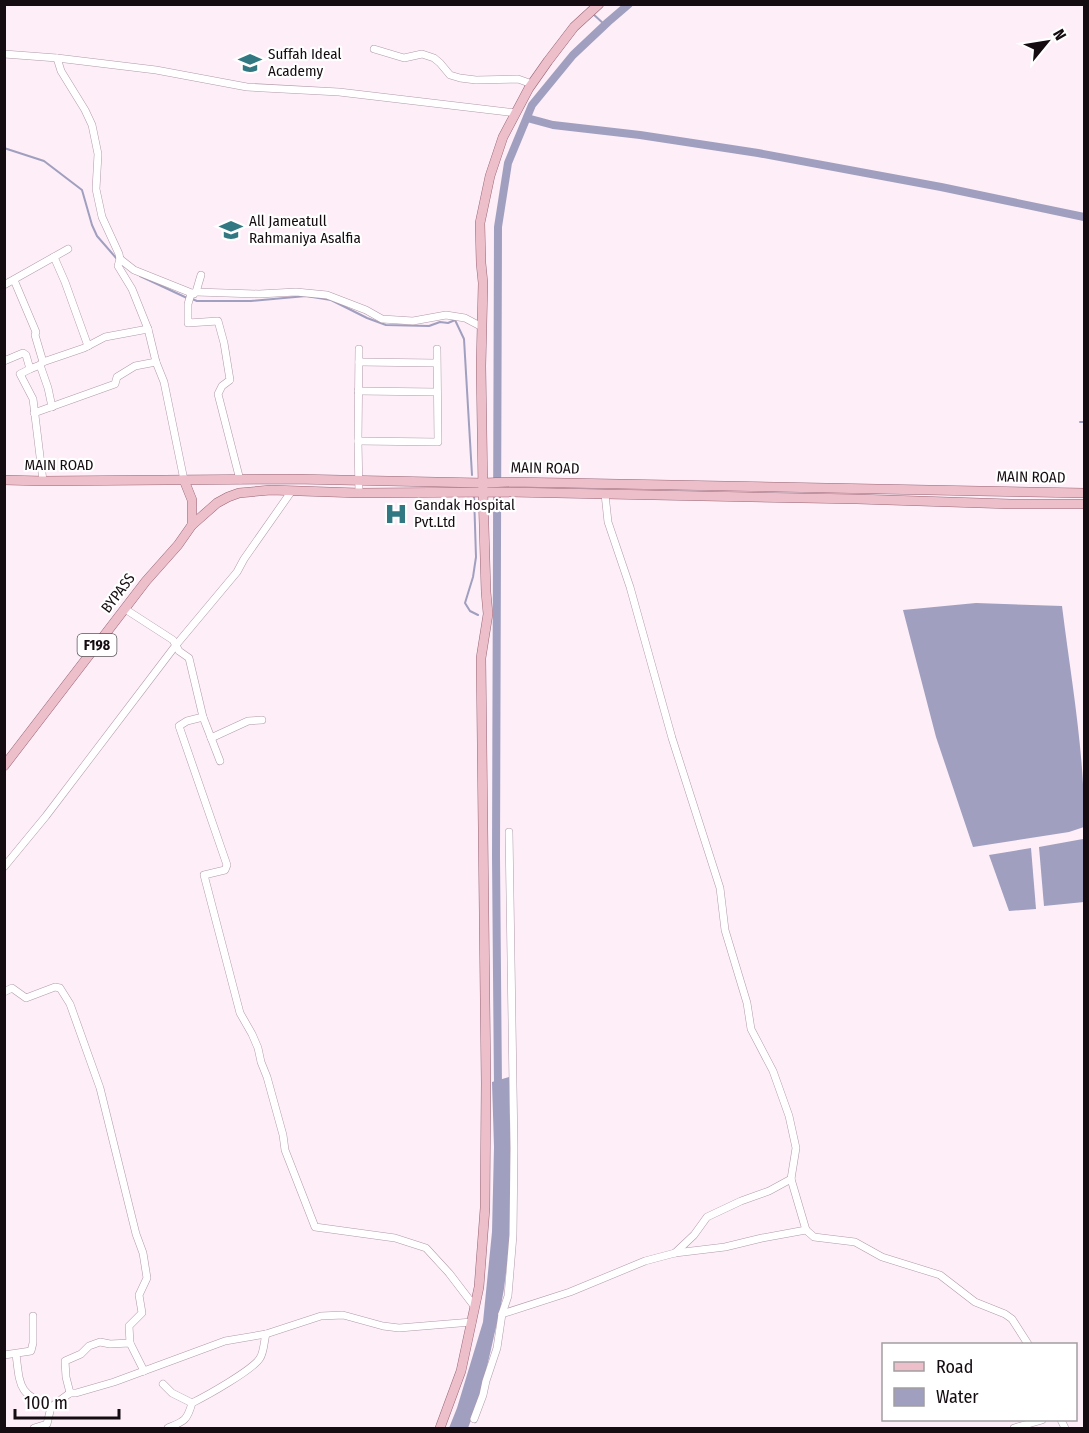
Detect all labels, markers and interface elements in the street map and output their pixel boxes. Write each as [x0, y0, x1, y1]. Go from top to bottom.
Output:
north arrow [1017, 12, 1077, 72]
text: N [1049, 26, 1070, 44]
place label: Suffah Ideal Academy [268, 45, 341, 80]
school or university icon: Suffah Ideal Academy [237, 50, 263, 76]
place label: All Jameatull Rahmaniya Asalfia [249, 212, 361, 247]
school or university icon: All Jameatull Rahmaniya Asalfia [218, 217, 244, 243]
street label: MAIN ROAD [24, 456, 94, 474]
street label: MAIN ROAD [510, 458, 580, 478]
street label: MAIN ROAD [996, 467, 1066, 487]
place label: Gandak Hospital Pvt.Ltd [414, 496, 515, 531]
hospital icon: Gandak Hospital Pvt.Ltd [383, 501, 409, 527]
street label: BYPASS [97, 570, 139, 616]
road number: F198 [78, 634, 116, 656]
legend [882, 1343, 1077, 1421]
text: Road [936, 1356, 973, 1378]
scale bar [15, 1382, 118, 1420]
text: Water [936, 1386, 979, 1408]
text: 100 m [24, 1392, 68, 1414]

